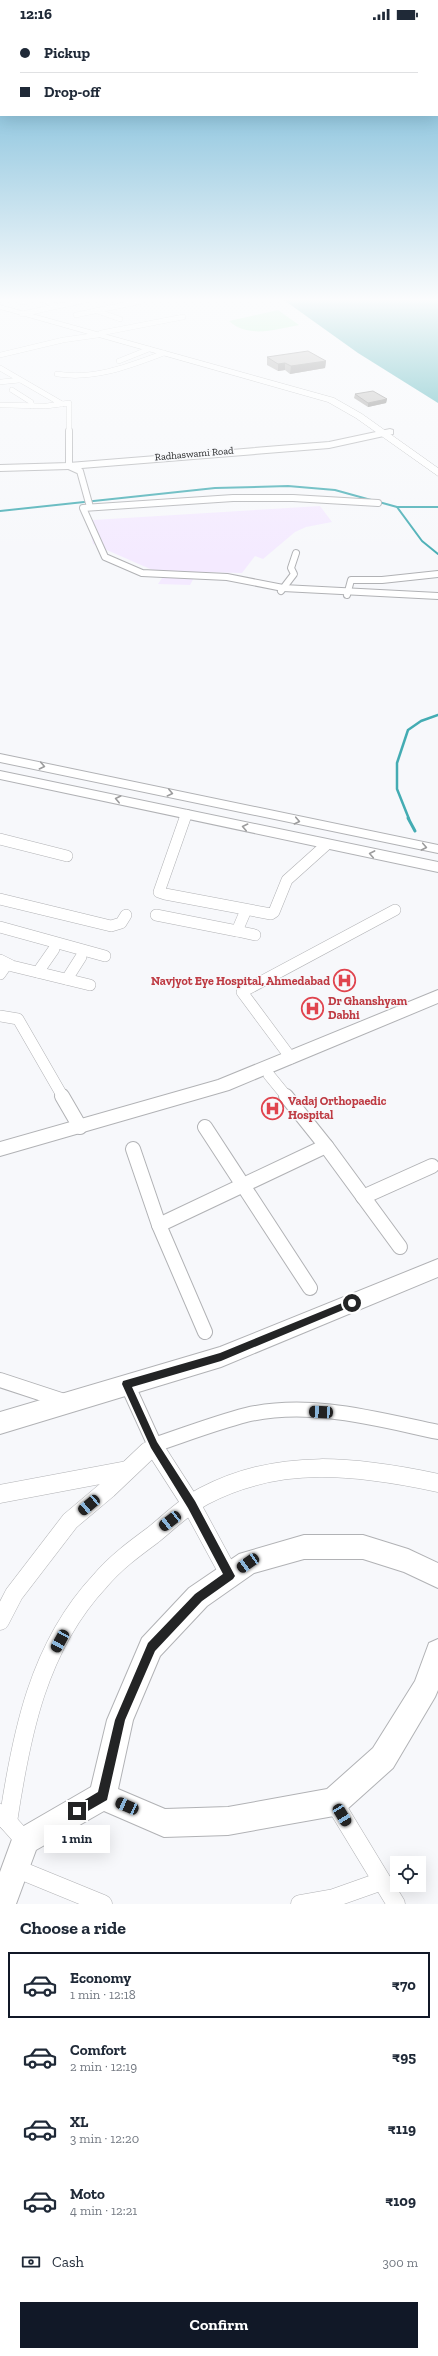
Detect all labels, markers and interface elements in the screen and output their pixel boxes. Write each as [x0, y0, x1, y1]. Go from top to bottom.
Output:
text: 12:16 [20, 5, 52, 23]
text: Pickup [44, 44, 90, 62]
text: Drop-off [44, 83, 100, 101]
street label: Radhaswami Road [154, 445, 234, 463]
one-way arrow [39, 762, 46, 770]
one-way arrow [166, 789, 173, 797]
one-way arrow [115, 795, 121, 803]
one-way arrow [294, 816, 300, 824]
one-way arrow [242, 824, 248, 832]
one-way arrow [421, 842, 427, 850]
one-way arrow [369, 850, 375, 859]
hospital icon: Navjyot Eye Hospital, Ahmedabad [332, 968, 358, 994]
place label: Navjyot Eye Hospital, Ahmedabad [151, 974, 330, 989]
place label: Dr Ghanshyam Dabhi [328, 994, 408, 1022]
hospital icon: Dr Ghanshyam Dabhi [299, 995, 325, 1021]
place label: Vadaj Orthopaedic Hospital [288, 1094, 387, 1122]
hospital icon: Vadaj Orthopaedic Hospital [260, 1095, 286, 1121]
route start [343, 1294, 361, 1312]
car [309, 1405, 333, 1419]
car [76, 1493, 102, 1517]
car [157, 1509, 183, 1533]
car [235, 1551, 261, 1575]
car [49, 1628, 71, 1654]
car [114, 1796, 140, 1816]
route end [68, 1802, 86, 1820]
car [331, 1802, 353, 1828]
callout: 1 min [44, 1825, 110, 1853]
text: 1 min [62, 1831, 92, 1846]
map controls [390, 1856, 426, 1892]
button: locate [390, 1856, 426, 1892]
text: Choose a ride [20, 1917, 126, 1939]
icon: car [22, 1967, 58, 2003]
text: Economy [70, 1969, 131, 1987]
text: ₹70 [392, 1976, 416, 1994]
text: 1 min · 12:18 [70, 1987, 136, 2002]
icon: car [22, 2039, 58, 2075]
text: Comfort [70, 2041, 126, 2059]
text: ₹95 [392, 2048, 416, 2066]
text: 2 min · 12:19 [70, 2059, 137, 2074]
icon: car [22, 2111, 58, 2147]
text: XL [70, 2113, 88, 2131]
text: ₹119 [388, 2120, 416, 2138]
text: 3 min · 12:20 [70, 2131, 139, 2146]
icon: car [22, 2183, 58, 2219]
text: Moto [70, 2185, 105, 2203]
text: ₹109 [385, 2192, 416, 2210]
text: 4 min · 12:21 [70, 2203, 137, 2218]
icon: cash [20, 2251, 42, 2273]
text: Cash [52, 2253, 84, 2271]
text: 300 m [382, 2255, 418, 2270]
button: Confirm [20, 2302, 418, 2348]

